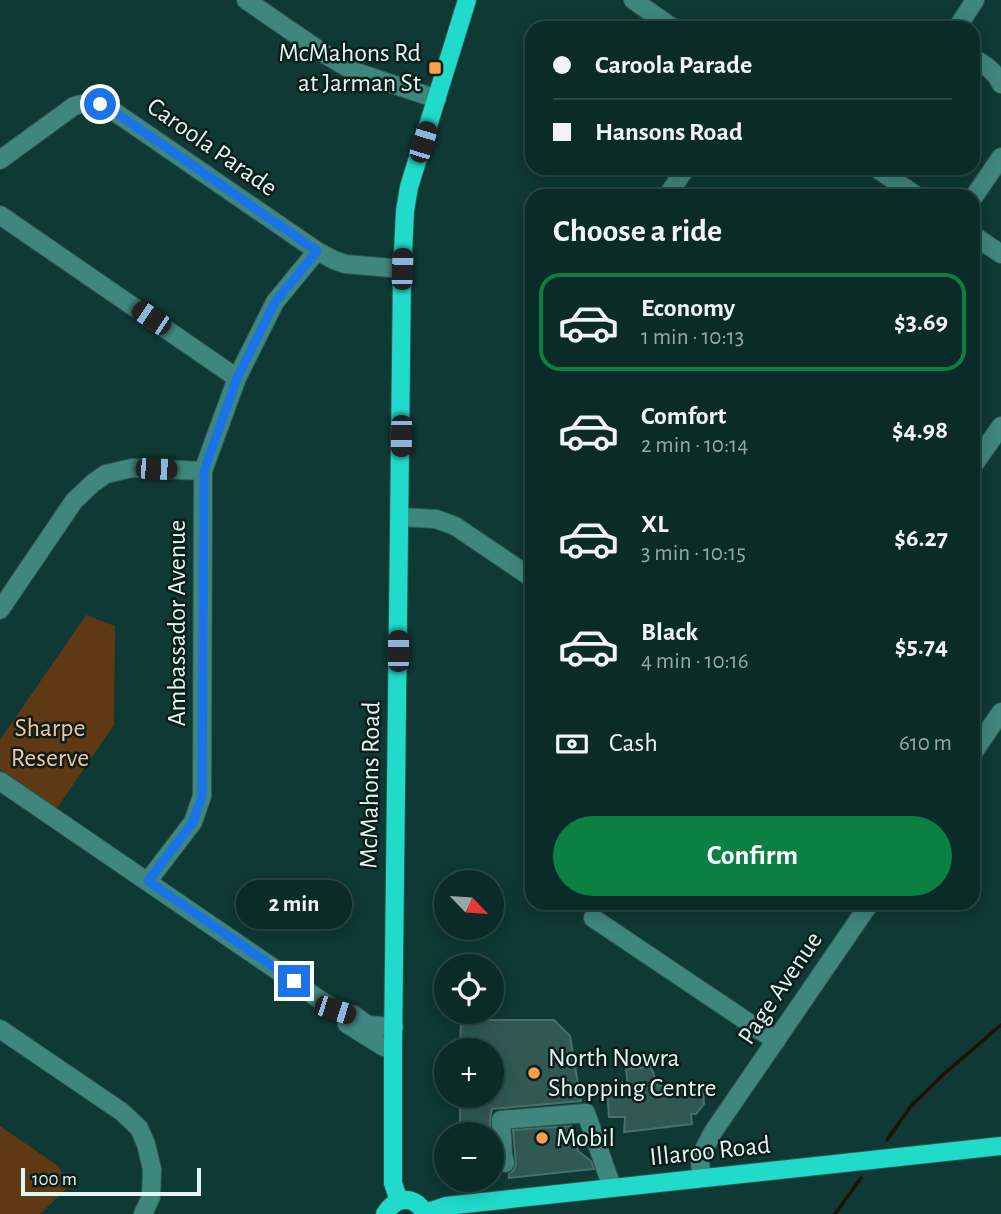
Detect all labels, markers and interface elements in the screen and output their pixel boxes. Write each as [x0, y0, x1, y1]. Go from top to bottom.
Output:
place label: McMahons Rd at Jarman St [278, 40, 421, 96]
text: Caroola Parade [595, 52, 752, 78]
marker: McMahons Rd at Jarman St [427, 60, 443, 76]
route start [84, 88, 116, 120]
street label: Caroola Parade [142, 93, 282, 201]
car [407, 119, 440, 165]
text: Hansons Road [595, 119, 743, 145]
text: Choose a ride [553, 215, 722, 247]
car [391, 248, 414, 290]
icon: car [557, 291, 620, 354]
text: Economy [641, 295, 735, 321]
car [128, 298, 175, 338]
text: $3.69 [894, 309, 948, 335]
text: 1 min · 10:13 [641, 326, 744, 349]
icon: car [557, 399, 620, 462]
text: Comfort [641, 403, 726, 429]
car [391, 415, 412, 457]
text: $4.98 [892, 417, 948, 443]
text: 2 min · 10:14 [641, 434, 748, 457]
car [135, 458, 178, 480]
icon: car [557, 507, 620, 570]
text: XL [641, 511, 668, 537]
street label: Ambassador Avenue [164, 520, 190, 726]
text: $6.27 [894, 525, 948, 551]
text: 3 min · 10:15 [641, 542, 746, 565]
icon: car [557, 615, 620, 678]
text: Black [641, 619, 698, 645]
car [388, 630, 409, 672]
text: $5.74 [895, 633, 948, 659]
text: 4 min · 10:16 [641, 650, 749, 673]
street label: McMahons Road [356, 701, 384, 869]
park label: Sharpe Reserve [11, 715, 89, 771]
icon: cash [553, 725, 591, 763]
text: Cash [609, 730, 658, 756]
text: 610 m [899, 732, 952, 755]
button: Confirm [553, 816, 952, 896]
north arrow [434, 870, 504, 940]
map controls [434, 870, 504, 1192]
callout: 2 min [236, 880, 352, 928]
text: 2 min [268, 893, 320, 916]
street label: Page Avenue [733, 927, 827, 1049]
button: locate [434, 954, 504, 1024]
route end [278, 965, 310, 997]
car [312, 994, 359, 1026]
button: + [434, 1038, 504, 1108]
place label: North Nowra Shopping Centre [548, 1045, 716, 1101]
marker: North Nowra Shopping Centre [526, 1065, 542, 1081]
button: − [434, 1122, 504, 1192]
place label: Mobil [556, 1125, 615, 1151]
marker: Mobil [534, 1130, 550, 1146]
street label: Illaroo Road [648, 1132, 772, 1170]
scale bar [21, 1165, 201, 1197]
text: 100 m [32, 1170, 77, 1189]

